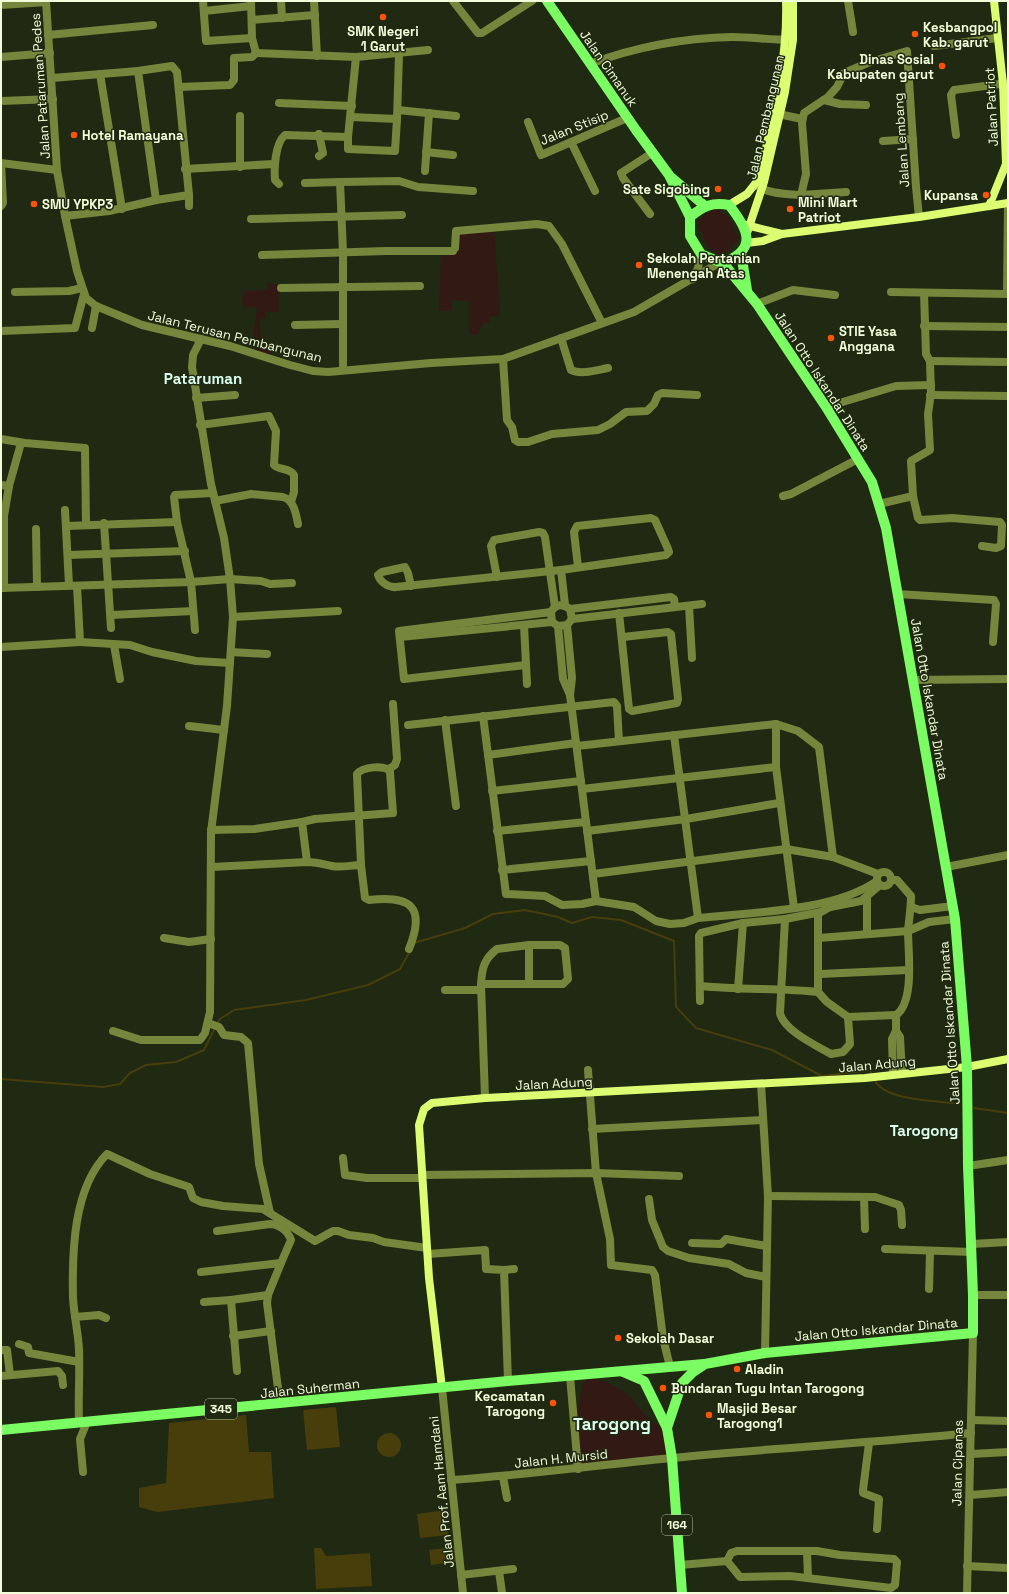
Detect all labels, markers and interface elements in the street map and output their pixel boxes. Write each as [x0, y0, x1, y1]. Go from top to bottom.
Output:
street label: Jalan Pataruman Pedes [27, 12, 54, 159]
marker: SMK Negeri 1 Garut [378, 12, 388, 22]
place label: Kesbangpol Kab. garut [923, 19, 997, 51]
place label: SMK Negeri 1 Garut [347, 23, 419, 55]
street label: Jalan Cimanuk [576, 27, 641, 110]
marker: Kesbangpol Kab. garut [910, 29, 920, 39]
place label: Dinas Sosial Kabupaten garut [827, 51, 934, 83]
street label: Jalan Pembangunan [743, 53, 788, 181]
marker: Dinas Sosial Kabupaten garut [937, 61, 947, 71]
street label: Jalan Patriot [981, 67, 1002, 147]
street label: Jalan Lembang [890, 92, 913, 188]
street label: Jalan Stisip [537, 106, 611, 149]
place label: Hotel Ramayana [82, 127, 184, 144]
marker: Hotel Ramayana [69, 130, 79, 140]
place label: Sate Sigobing [623, 181, 710, 198]
marker: Sate Sigobing [713, 184, 723, 194]
place label: Kupansa [924, 187, 978, 204]
marker: Kupansa [981, 190, 991, 200]
place label: Mini Mart Patriot [798, 194, 858, 226]
place label: SMU YPKP3 [42, 196, 113, 213]
marker: SMU YPKP3 [29, 199, 39, 209]
marker: Mini Mart Patriot [785, 204, 795, 214]
place label: Sekolah Pertanian Menengah Atas [647, 250, 760, 282]
marker: Sekolah Pertanian Menengah Atas [634, 260, 644, 270]
street label: Jalan Terusan Pembangunan [146, 307, 324, 366]
street label: Jalan Otto Iskandar Dinata [771, 308, 875, 455]
place label: STIE Yasa Anggana [839, 323, 897, 355]
marker: STIE Yasa Anggana [826, 333, 836, 343]
district label: Pataruman [164, 369, 242, 388]
street label: Jalan Otto Iskandar Dinata [907, 617, 952, 782]
street label: Jalan Otto Iskandar Dinata [935, 940, 964, 1105]
street label: Jalan Adung [838, 1053, 916, 1076]
street label: Jalan Adung [515, 1073, 593, 1094]
district label: Tarogong [890, 1121, 958, 1140]
street label: Jalan Otto Iskandar Dinata [794, 1314, 959, 1345]
place label: Sekolah Dasar [626, 1330, 714, 1347]
marker: Sekolah Dasar [613, 1333, 623, 1343]
place label: Aladin [745, 1361, 784, 1378]
marker: Aladin [732, 1364, 742, 1374]
street label: Jalan Suherman [259, 1375, 361, 1402]
place label: Bundaran Tugu Intan Tarogong [671, 1380, 864, 1397]
marker: Bundaran Tugu Intan Tarogong [658, 1383, 668, 1393]
place label: Kecamatan Tarogong [475, 1388, 545, 1420]
marker: Kecamatan Tarogong [548, 1398, 558, 1408]
road number: 345 [205, 1399, 237, 1419]
place label: Masjid Besar Tarogong1 [717, 1400, 797, 1432]
marker: Masjid Besar Tarogong1 [704, 1410, 714, 1420]
district label: Tarogong [573, 1413, 651, 1435]
street label: Jalan Prof. Aam Hamdani [425, 1415, 458, 1569]
street label: Jalan Cipanas [948, 1419, 967, 1506]
street label: Jalan H. Mursid [513, 1445, 609, 1472]
road number: 164 [662, 1515, 692, 1535]

